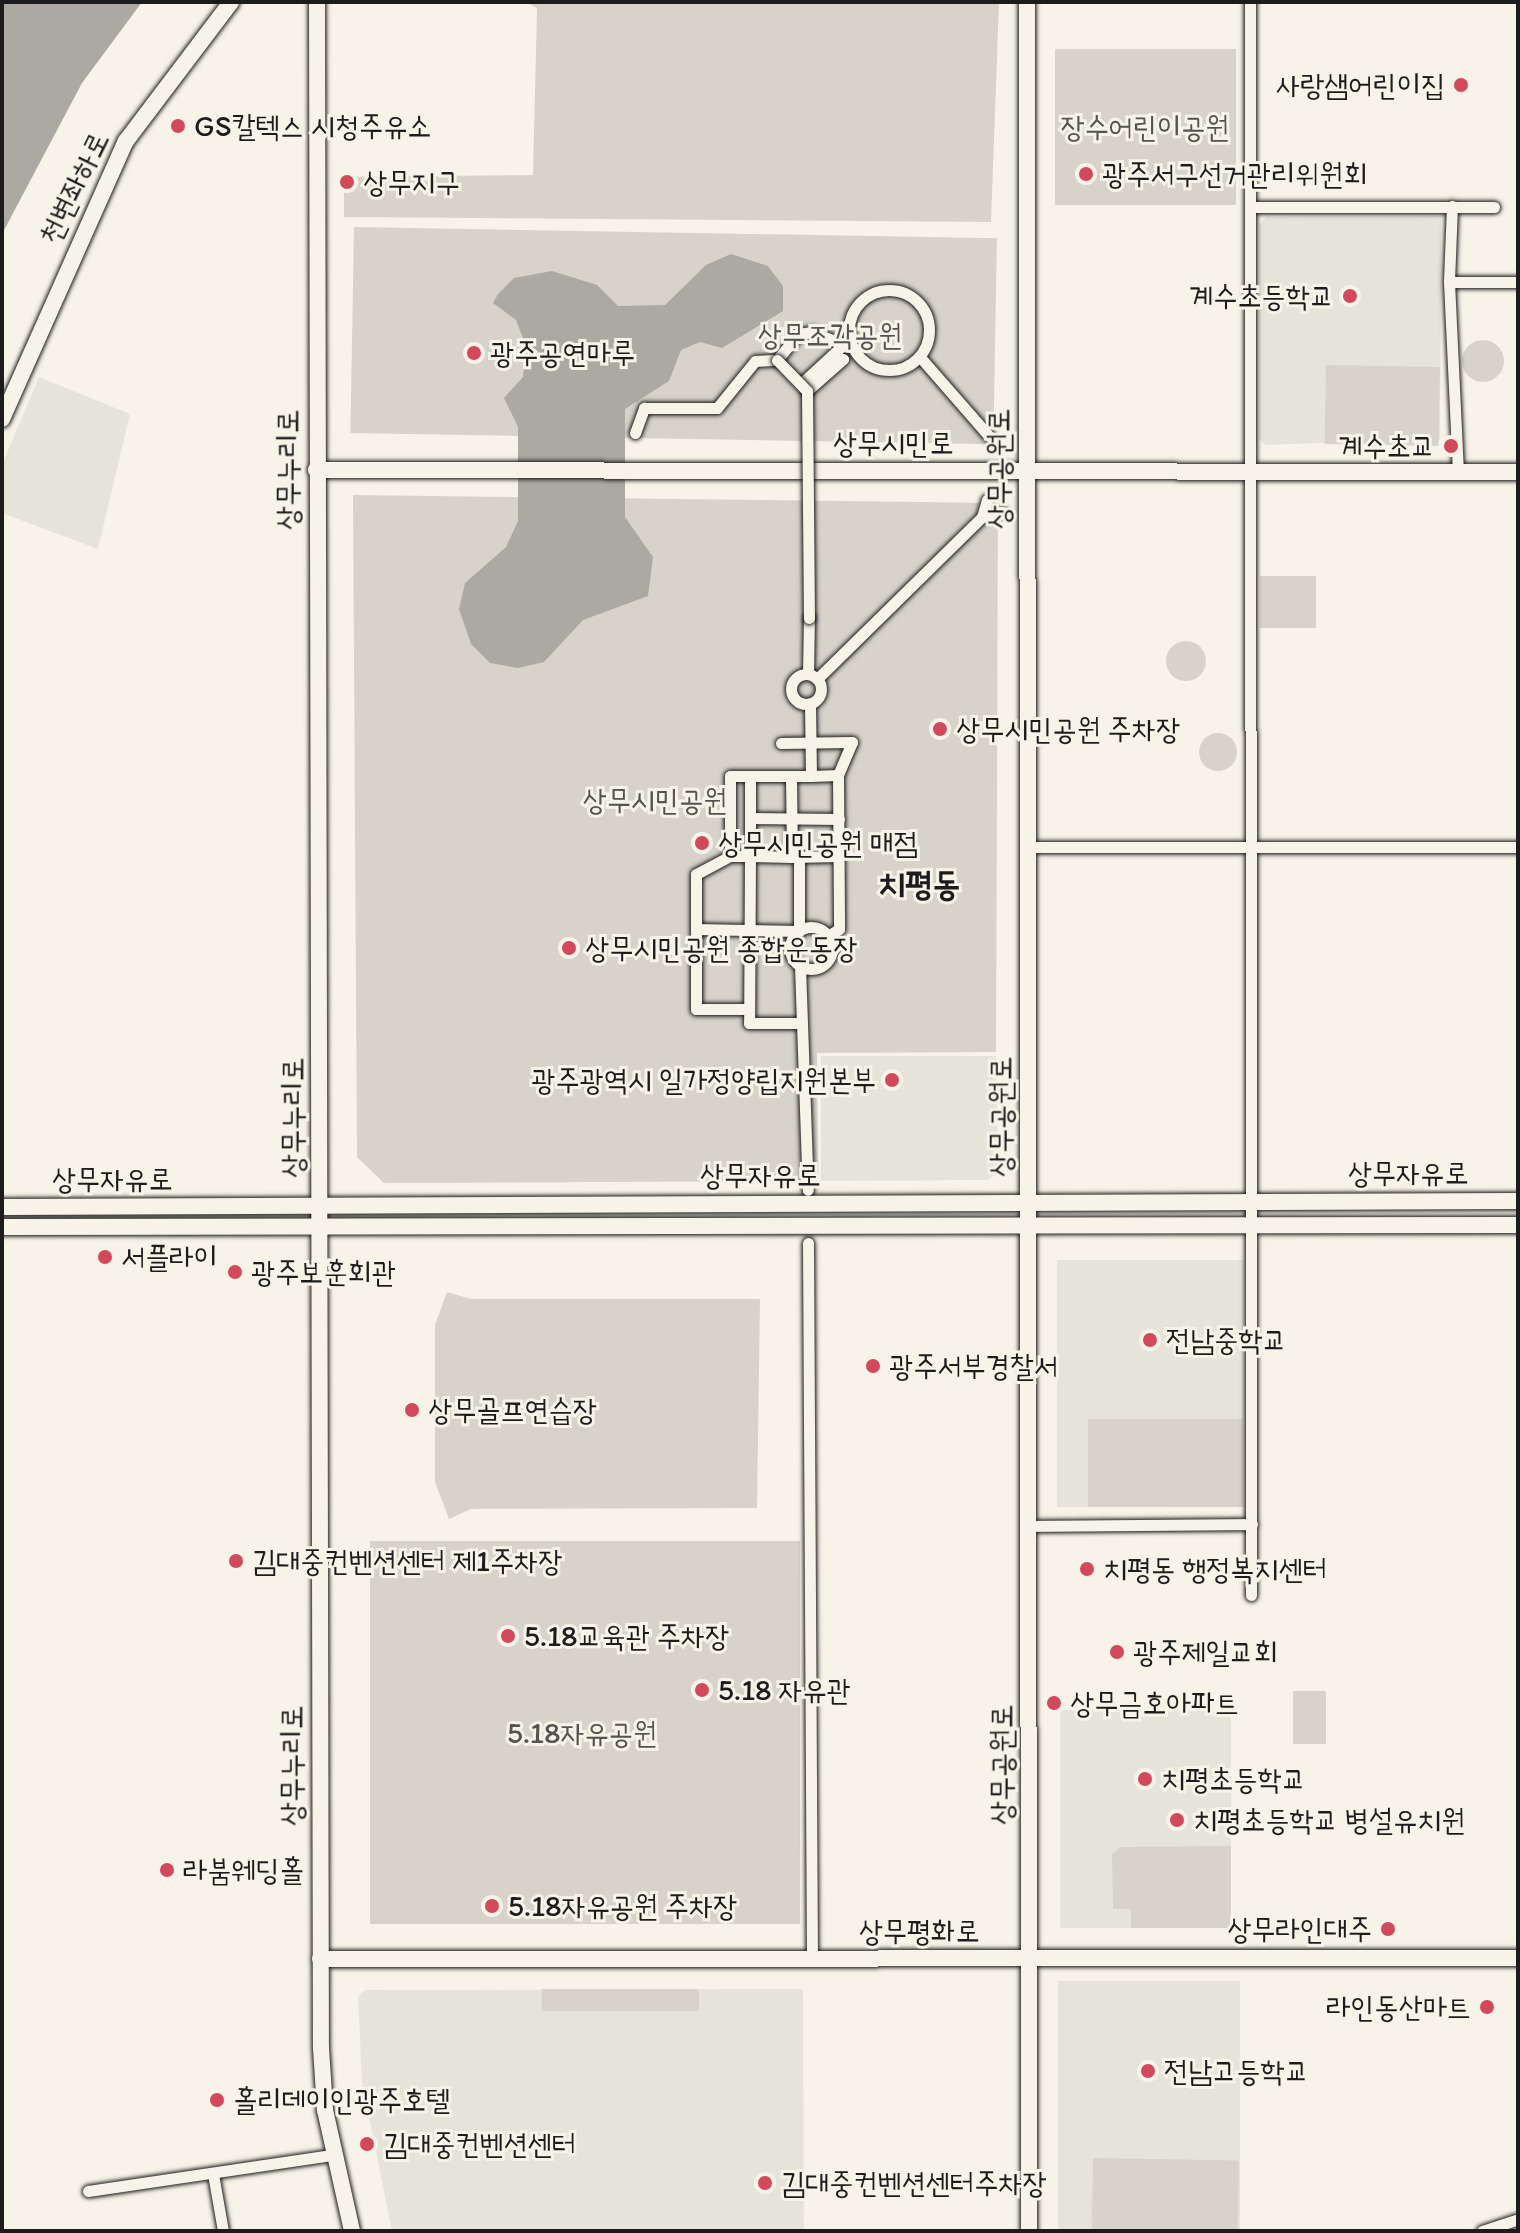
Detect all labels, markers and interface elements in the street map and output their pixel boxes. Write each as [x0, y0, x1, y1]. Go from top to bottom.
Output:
place label: 사랑샘어린이집 [1276, 67, 1445, 103]
marker: 사랑샘어린이집 [1452, 76, 1470, 94]
place label: GS칼텍스 시청주유소 [194, 108, 431, 144]
park label: 장수어린이공원 [1061, 109, 1229, 145]
marker: GS칼텍스 시청주유소 [169, 117, 187, 135]
street label: 천변좌하로 [31, 126, 117, 250]
place label: 광주서구선거관리위원회 [1102, 156, 1368, 192]
place label: 상무지구 [363, 164, 460, 200]
marker: 광주서구선거관리위원회 [1077, 165, 1095, 183]
marker: 상무지구 [338, 173, 356, 191]
place label: 계수초등학교 [1189, 278, 1334, 314]
marker: 계수초등학교 [1341, 287, 1359, 305]
park label: 상무조각공원 [758, 317, 902, 353]
place label: 광주공연마루 [490, 335, 635, 371]
marker: 광주공연마루 [465, 344, 483, 362]
street label: 상무공원로 [981, 409, 1017, 529]
street label: 상무누리로 [270, 410, 306, 530]
street label: 상무시민로 [833, 425, 953, 461]
place label: 계수초교 [1338, 428, 1435, 464]
marker: 계수초교 [1442, 437, 1460, 455]
place label: 상무시민공원 주차장 [956, 711, 1180, 747]
marker: 상무시민공원 주차장 [931, 720, 949, 738]
park label: 상무시민공원 [583, 782, 727, 818]
place label: 상무시민공원 매점 [718, 825, 918, 861]
marker: 상무시민공원 매점 [693, 834, 711, 852]
district label: 치평동 [878, 864, 960, 904]
place label: 상무시민공원 종합운동장 [585, 930, 857, 966]
marker: 상무시민공원 종합운동장 [560, 939, 578, 957]
street label: 상무공원로 [983, 1057, 1019, 1177]
street label: 상무누리로 [275, 1058, 311, 1178]
place label: 광주광역시 일가정양립지원본부 [531, 1062, 876, 1098]
marker: 광주광역시 일가정양립지원본부 [883, 1071, 901, 1089]
street label: 상무자유로 [1348, 1155, 1468, 1191]
street label: 상무자유로 [700, 1157, 820, 1193]
street label: 상무자유로 [52, 1161, 172, 1197]
place label: 서플라이 [121, 1239, 218, 1275]
marker: 서플라이 [96, 1248, 114, 1266]
place label: 광주보훈회관 [251, 1254, 396, 1290]
marker: 광주보훈회관 [226, 1263, 244, 1281]
place label: 전남중학교 [1166, 1322, 1287, 1358]
marker: 전남중학교 [1141, 1331, 1159, 1349]
place label: 광주서부경찰서 [889, 1348, 1058, 1384]
marker: 광주서부경찰서 [864, 1357, 882, 1375]
place label: 상무골프연습장 [428, 1392, 597, 1428]
marker: 상무골프연습장 [403, 1401, 421, 1419]
place label: 김대중컨벤션센터 제1주차장 [252, 1543, 562, 1579]
place label: 치평동 행정복지센터 [1103, 1551, 1327, 1587]
marker: 김대중컨벤션센터 제1주차장 [227, 1552, 245, 1570]
marker: 치평동 행정복지센터 [1078, 1560, 1096, 1578]
place label: 5.18교육관 주차장 [524, 1618, 729, 1654]
marker: 5.18교육관 주차장 [499, 1627, 517, 1645]
place label: 광주제일교회 [1133, 1634, 1278, 1670]
marker: 광주제일교회 [1108, 1643, 1126, 1661]
place label: 5.18 자유관 [718, 1672, 851, 1708]
marker: 5.18 자유관 [693, 1681, 711, 1699]
place label: 상무금호아파트 [1070, 1685, 1239, 1721]
marker: 상무금호아파트 [1045, 1694, 1063, 1712]
street label: 상무공원로 [984, 1705, 1020, 1825]
street label: 상무누리로 [274, 1706, 310, 1826]
park label: 5.18자유공원 [507, 1715, 657, 1751]
place label: 치평초등학교 [1161, 1761, 1306, 1797]
marker: 치평초등학교 [1136, 1770, 1154, 1788]
place label: 치평초등학교 병설유치원 [1193, 1802, 1465, 1838]
marker: 치평초등학교 병설유치원 [1168, 1811, 1186, 1829]
place label: 라붐웨딩홀 [183, 1852, 304, 1888]
marker: 라붐웨딩홀 [158, 1861, 176, 1879]
place label: 5.18자유공원 주차장 [508, 1888, 737, 1924]
marker: 5.18자유공원 주차장 [483, 1897, 501, 1915]
place label: 상무라인대주 [1227, 1911, 1372, 1947]
street label: 상무평화로 [859, 1913, 979, 1949]
marker: 상무라인대주 [1379, 1920, 1397, 1938]
place label: 라인동산마트 [1326, 1989, 1471, 2025]
marker: 라인동산마트 [1478, 1998, 1496, 2016]
place label: 전남고등학교 [1164, 2053, 1309, 2089]
marker: 전남고등학교 [1139, 2062, 1157, 2080]
place label: 홀리데이인광주호텔 [233, 2082, 450, 2118]
marker: 홀리데이인광주호텔 [208, 2091, 226, 2109]
place label: 김대중컨벤션센터 [383, 2126, 576, 2162]
marker: 김대중컨벤션센터 [358, 2135, 376, 2153]
place label: 김대중컨벤션센터주차장 [781, 2165, 1047, 2201]
marker: 김대중컨벤션센터주차장 [756, 2174, 774, 2192]

